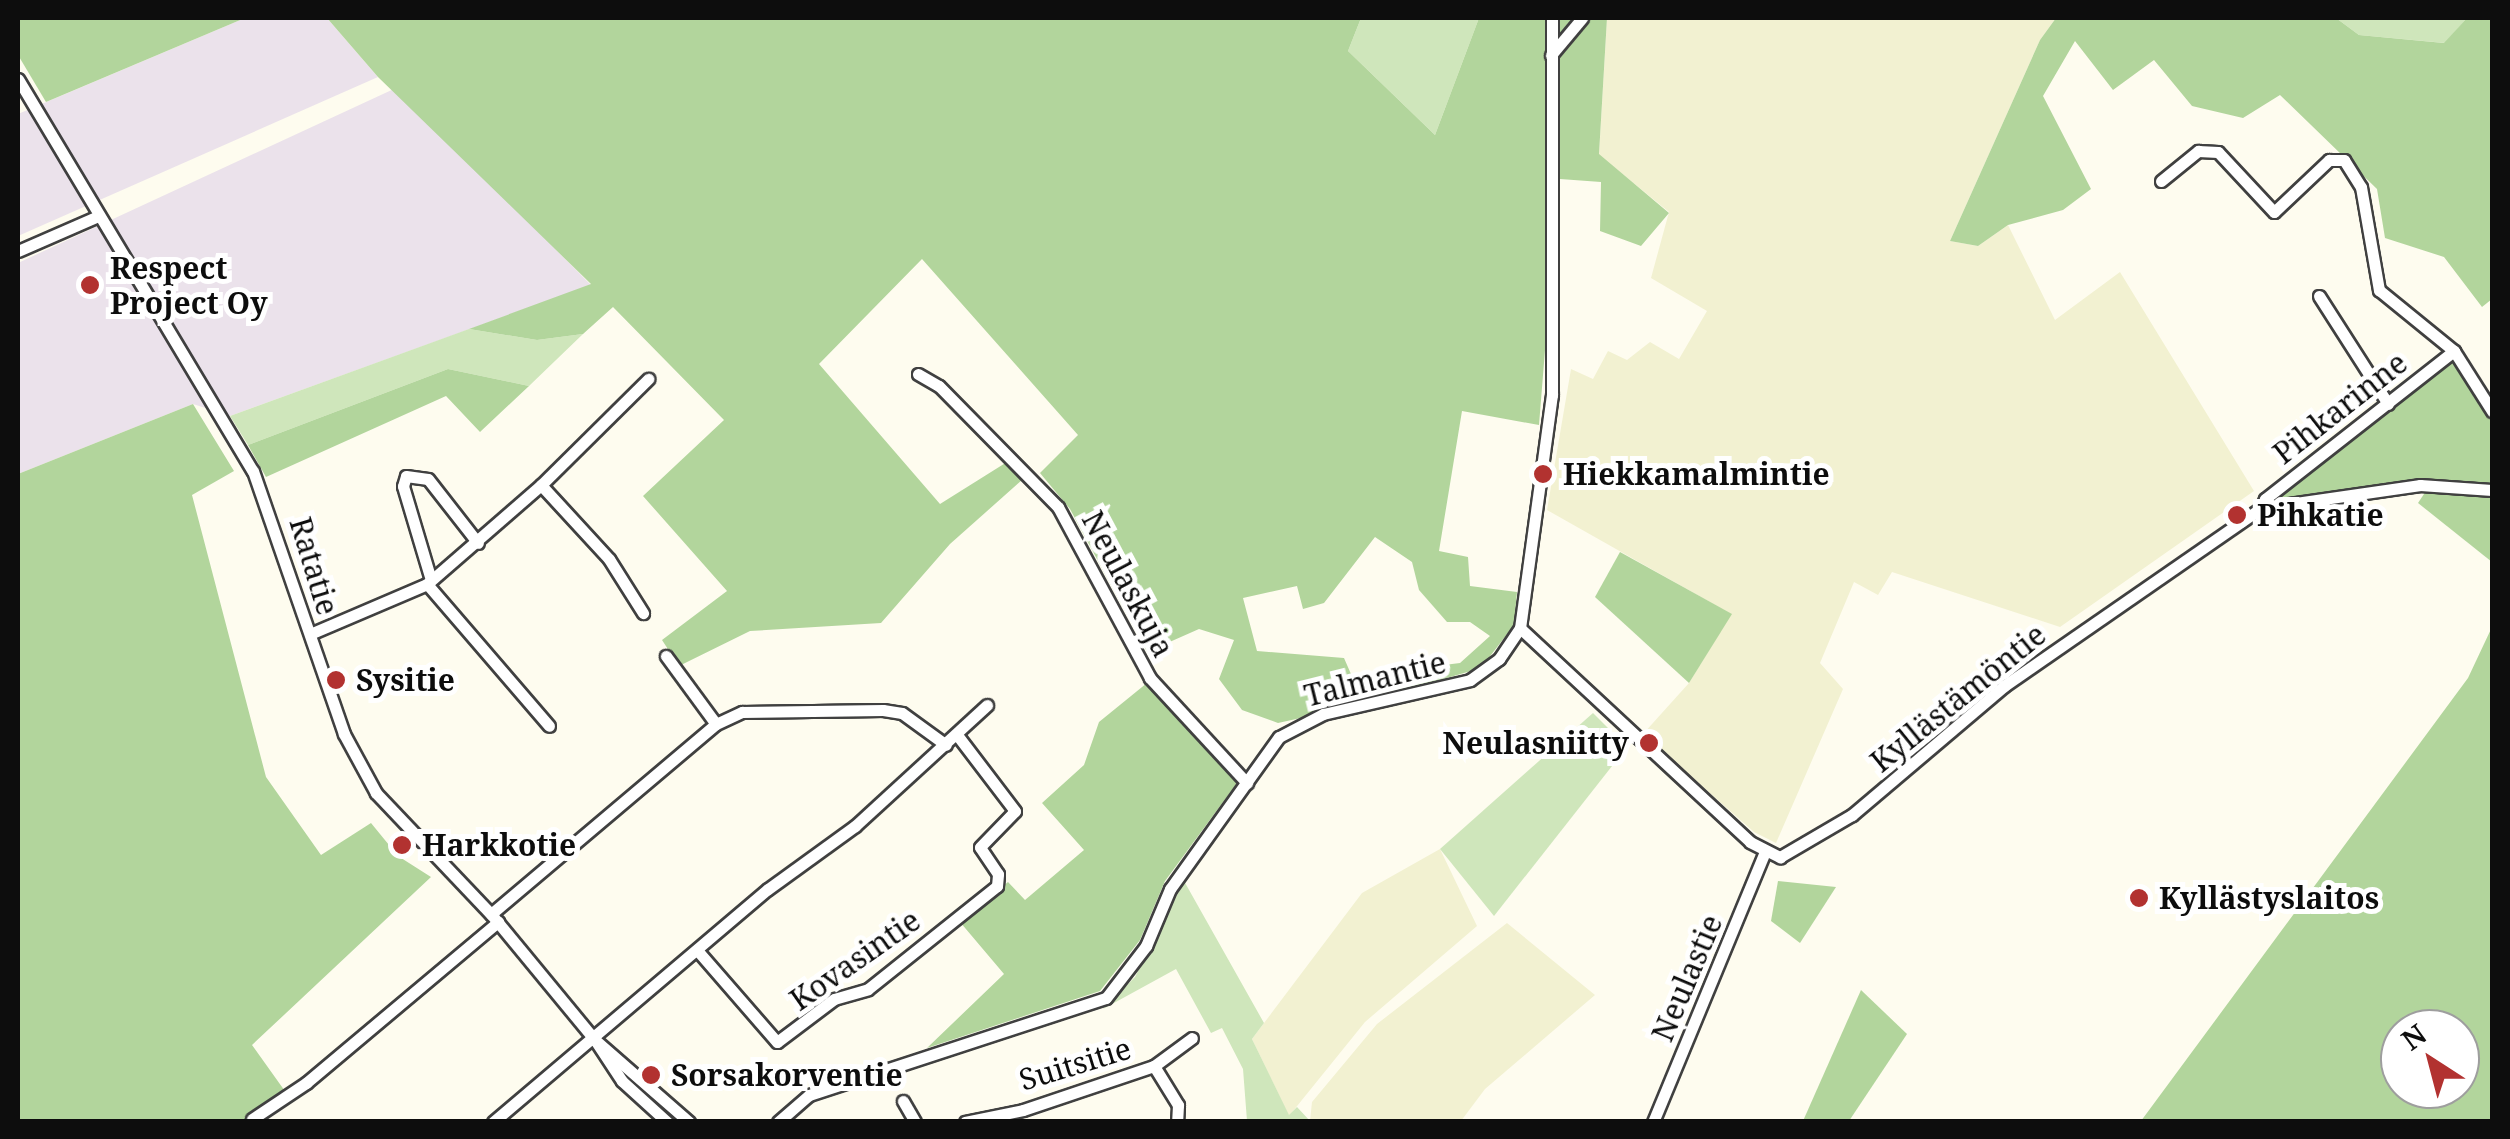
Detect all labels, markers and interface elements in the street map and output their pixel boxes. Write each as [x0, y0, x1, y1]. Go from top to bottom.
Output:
place label: Respect Project Oy [110, 250, 267, 320]
marker: Respect Project Oy [79, 274, 101, 296]
street label: Pihkarinne [2266, 345, 2414, 471]
place label: Hiekkamalmintie [1563, 456, 1830, 492]
marker: Hiekkamalmintie [1532, 463, 1554, 485]
place label: Pihkatie [2257, 497, 2384, 533]
marker: Pihkatie [2226, 504, 2248, 526]
street label: Neulaskuja [1075, 505, 1181, 663]
street label: Ratatie [282, 513, 346, 619]
street label: Kyllästämöntie [1863, 616, 2053, 780]
street label: Talmantie [1301, 644, 1449, 714]
place label: Sysitie [356, 662, 455, 698]
marker: Sysitie [325, 669, 347, 691]
place label: Neulasniitty [1442, 725, 1629, 761]
marker: Neulasniitty [1638, 732, 1660, 754]
place label: Harkkotie [422, 827, 576, 863]
marker: Harkkotie [391, 834, 413, 856]
place label: Kyllästyslaitos [2159, 880, 2379, 916]
marker: Kyllästyslaitos [2128, 887, 2150, 909]
street label: Kovasintie [783, 902, 927, 1018]
street label: Neulastie [1644, 909, 1730, 1047]
north arrow [2380, 1009, 2480, 1109]
text: N [2393, 1014, 2434, 1058]
street label: Suitsitie [1015, 1030, 1135, 1098]
place label: Sorsakorventie [671, 1057, 903, 1093]
marker: Sorsakorventie [640, 1064, 662, 1086]

